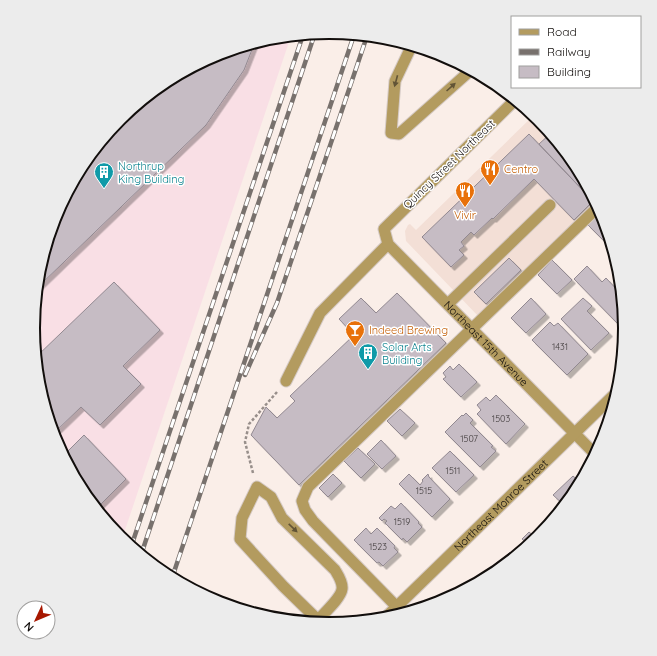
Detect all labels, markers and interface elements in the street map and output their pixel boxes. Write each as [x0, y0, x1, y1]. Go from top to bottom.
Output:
legend [511, 16, 641, 88]
text: Road [547, 24, 577, 39]
text: Railway [547, 44, 591, 59]
text: Building [547, 64, 591, 79]
one-way arrow [393, 75, 399, 87]
one-way arrow [446, 83, 456, 92]
street label: Quincy Street Northeast [400, 116, 498, 211]
restaurant icon: Centro [479, 158, 501, 186]
place label: Northrup King Building [118, 159, 184, 186]
building icon: Northrup King Building [93, 161, 115, 189]
place label: Centro [504, 162, 538, 176]
restaurant icon: Vivir [454, 180, 476, 208]
place label: Vivir [454, 208, 477, 222]
street label: Northeast 15th Avenue [441, 298, 531, 389]
bar icon: Indeed Brewing [344, 319, 366, 347]
place label: Indeed Brewing [369, 323, 448, 337]
place label: Solar Arts Building [382, 340, 432, 367]
house number: 1431 [552, 341, 568, 352]
building icon: Solar Arts Building [357, 342, 379, 370]
house number: 1503 [492, 413, 510, 424]
house number: 1507 [460, 433, 478, 444]
street label: Northeast Monroe Street [451, 456, 551, 554]
house number: 1511 [446, 465, 460, 476]
house number: 1515 [416, 485, 432, 496]
house number: 1519 [394, 516, 410, 527]
one-way arrow [288, 524, 298, 533]
house number: 1523 [369, 541, 387, 552]
north arrow [16, 600, 56, 640]
text: N [21, 619, 37, 635]

